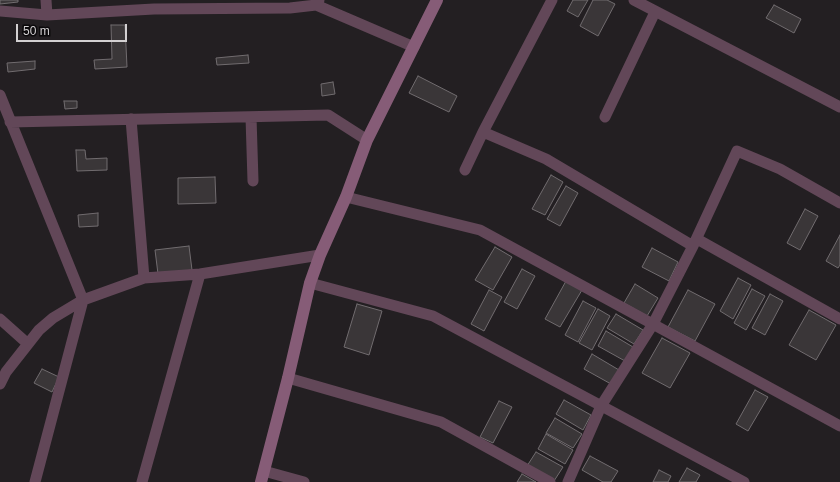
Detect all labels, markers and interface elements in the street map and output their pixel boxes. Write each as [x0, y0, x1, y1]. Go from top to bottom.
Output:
scale bar [18, 16, 129, 42]
text: 50 m [23, 24, 50, 38]

